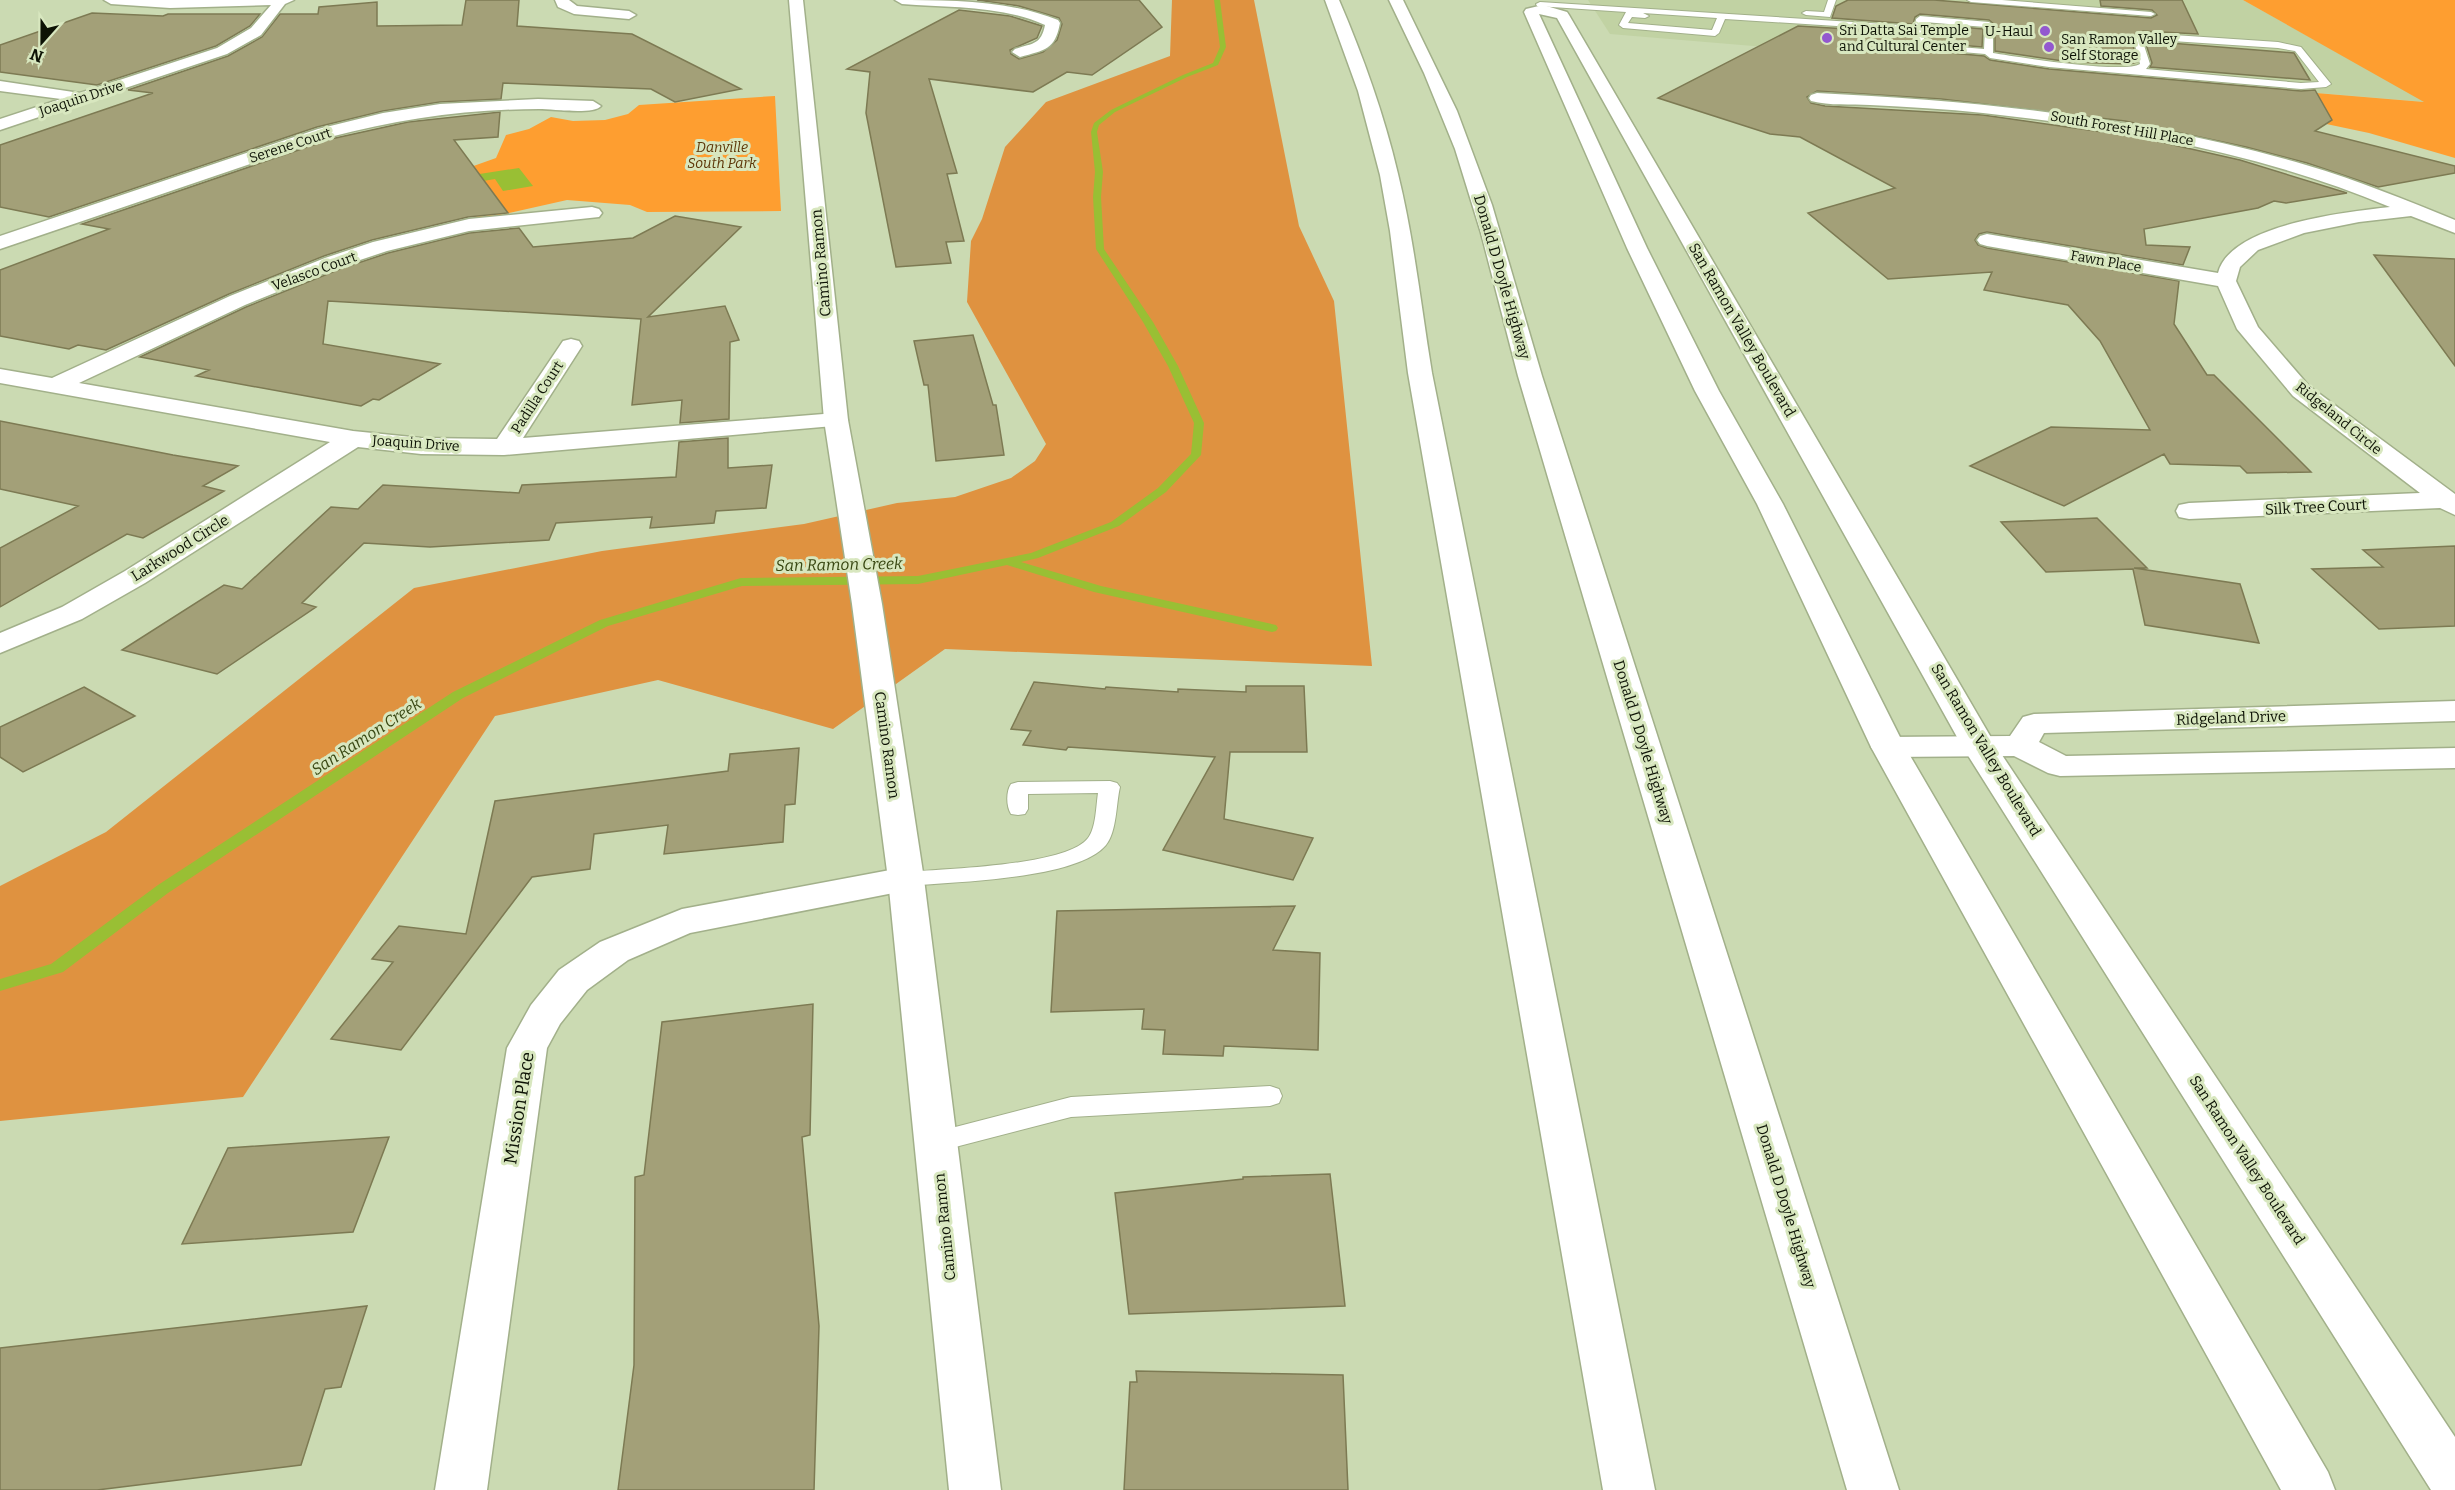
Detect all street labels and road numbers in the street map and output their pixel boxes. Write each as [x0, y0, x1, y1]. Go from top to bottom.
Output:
street label: Joaquin Drive [36, 77, 125, 120]
street label: South Forest Hill Place [2049, 108, 2195, 149]
street label: Serene Court [247, 124, 333, 167]
street label: Donald D Doyle Highway [1470, 193, 1534, 361]
street label: Camino Ramon [807, 208, 835, 317]
street label: San Ramon Valley Boulevard [1685, 240, 1799, 420]
street label: Fawn Place [2069, 247, 2143, 276]
street label: Velasco Court [269, 248, 359, 295]
street label: Padilla Court [508, 358, 567, 437]
street label: Ridgeland Circle [2292, 379, 2385, 458]
street label: Joaquin Drive [371, 432, 460, 455]
street label: Silk Tree Court [2265, 495, 2368, 519]
street label: Larkwood Circle [128, 511, 232, 585]
street label: Donald D Doyle Highway [1610, 658, 1677, 826]
street label: San Ramon Valley Boulevard [1927, 660, 2045, 840]
street label: Camino Ramon [871, 690, 903, 800]
street label: Ridgeland Drive [2176, 707, 2286, 729]
street label: Mission Place [499, 1050, 539, 1166]
street label: San Ramon Valley Boulevard [2186, 1072, 2309, 1248]
street label: Donald D Doyle Highway [1753, 1122, 1820, 1290]
street label: Camino Ramon [930, 1172, 960, 1282]

